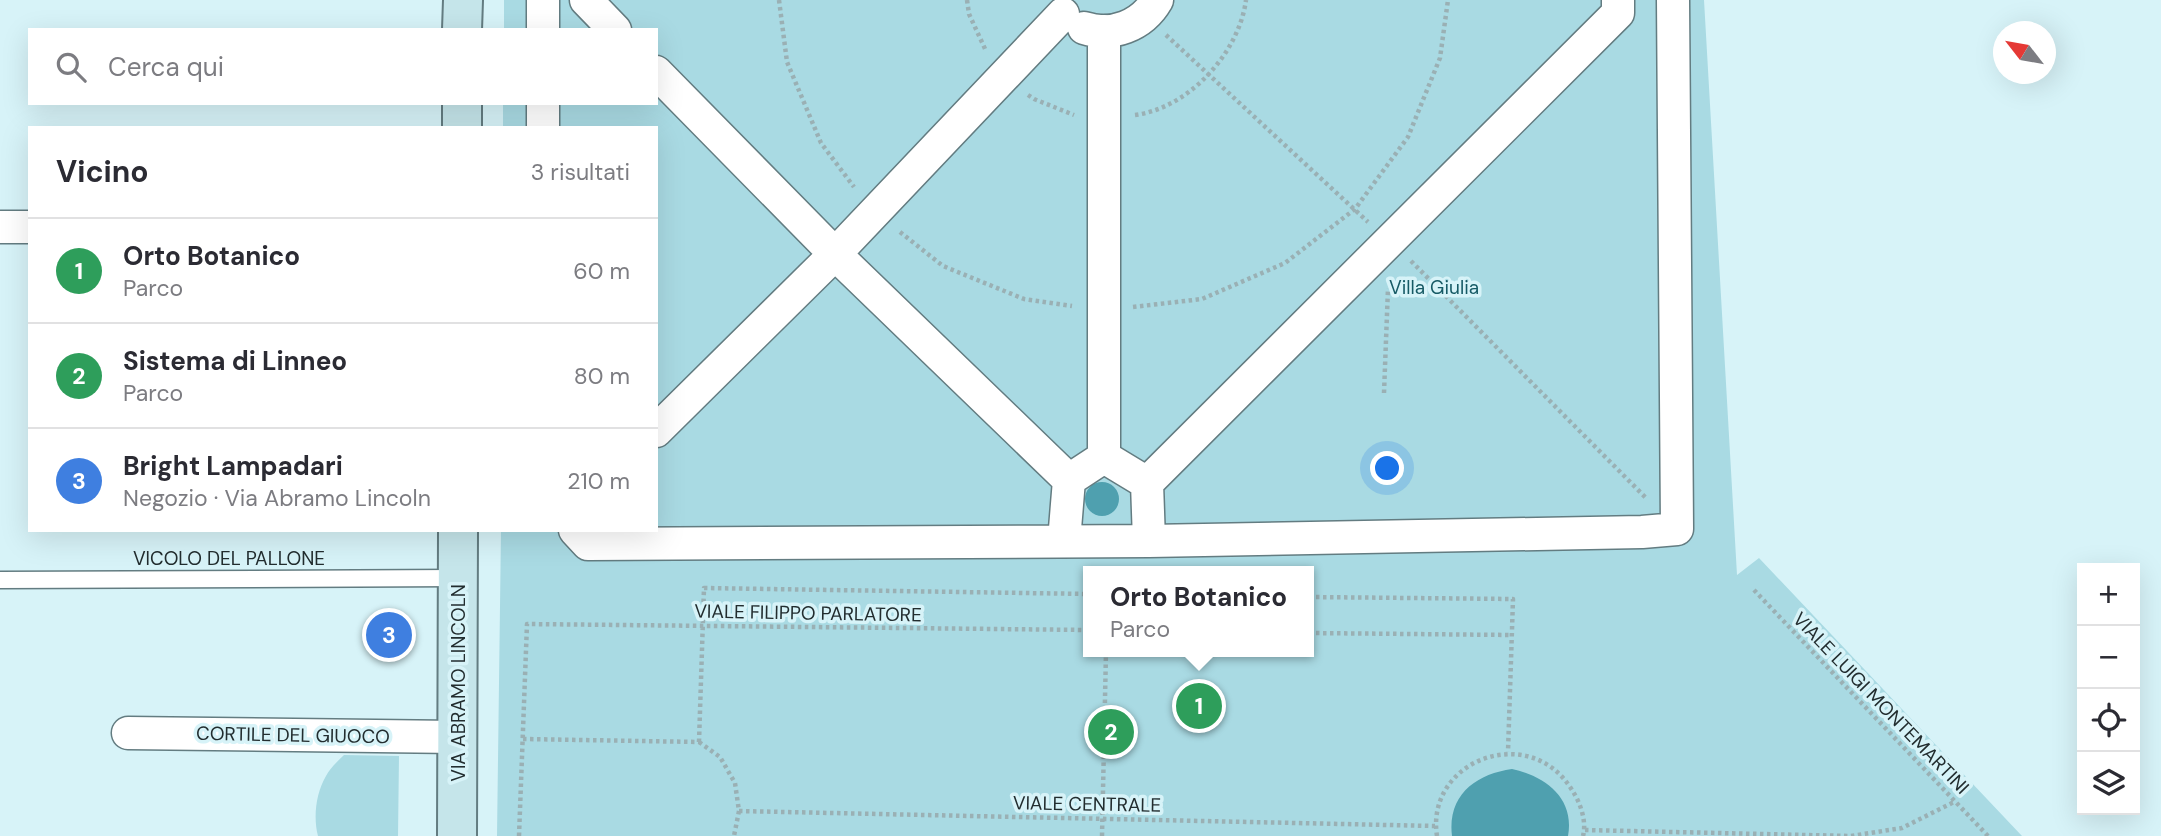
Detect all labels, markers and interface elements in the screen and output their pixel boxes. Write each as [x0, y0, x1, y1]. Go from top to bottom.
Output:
north arrow [1993, 21, 2056, 84]
search box [28, 28, 658, 105]
icon: search [52, 48, 90, 86]
text: Cerca qui [108, 50, 224, 84]
text: Vicino [56, 152, 149, 191]
text: 3 risultati [531, 157, 630, 187]
text: Orto Botanico [123, 239, 300, 273]
text: 1 [75, 256, 83, 286]
text: 60 m [573, 256, 630, 286]
text: Parco [123, 273, 183, 303]
park label: Villa Giulia [1389, 275, 1479, 300]
text: Sistema di Linneo [123, 344, 347, 378]
text: 2 [72, 361, 86, 391]
text: 80 m [574, 361, 630, 391]
text: Parco [123, 378, 183, 408]
text: Bright Lampadari [123, 449, 343, 483]
your location [1370, 451, 1404, 485]
text: 3 [72, 466, 86, 496]
text: 210 m [567, 466, 630, 496]
text: Negozio · Via Abramo Lincoln [123, 483, 431, 513]
street label: VICOLO DEL PALLONE [133, 546, 325, 571]
map controls [2077, 563, 2140, 815]
button: + [2077, 563, 2140, 626]
popup [1083, 566, 1314, 657]
text: Orto Botanico [1110, 580, 1287, 614]
street label: VIA ABRAMO LINCOLN [446, 584, 471, 782]
street label: VIALE FILIPPO PARLATORE [694, 599, 922, 627]
street label: VIALE LUIGI MONTEMARTINI [1787, 607, 1975, 799]
pin: 3 [366, 609, 412, 661]
text: Parco [1110, 614, 1170, 644]
button: − [2077, 626, 2140, 689]
pin: 1 [1176, 680, 1222, 732]
button: locate [2077, 689, 2140, 752]
pin: 2 [1088, 706, 1134, 758]
street label: CORTILE DEL GIUOCO [196, 721, 390, 749]
button: layers [2077, 752, 2140, 815]
street label: VIALE CENTRALE [1013, 790, 1161, 818]

